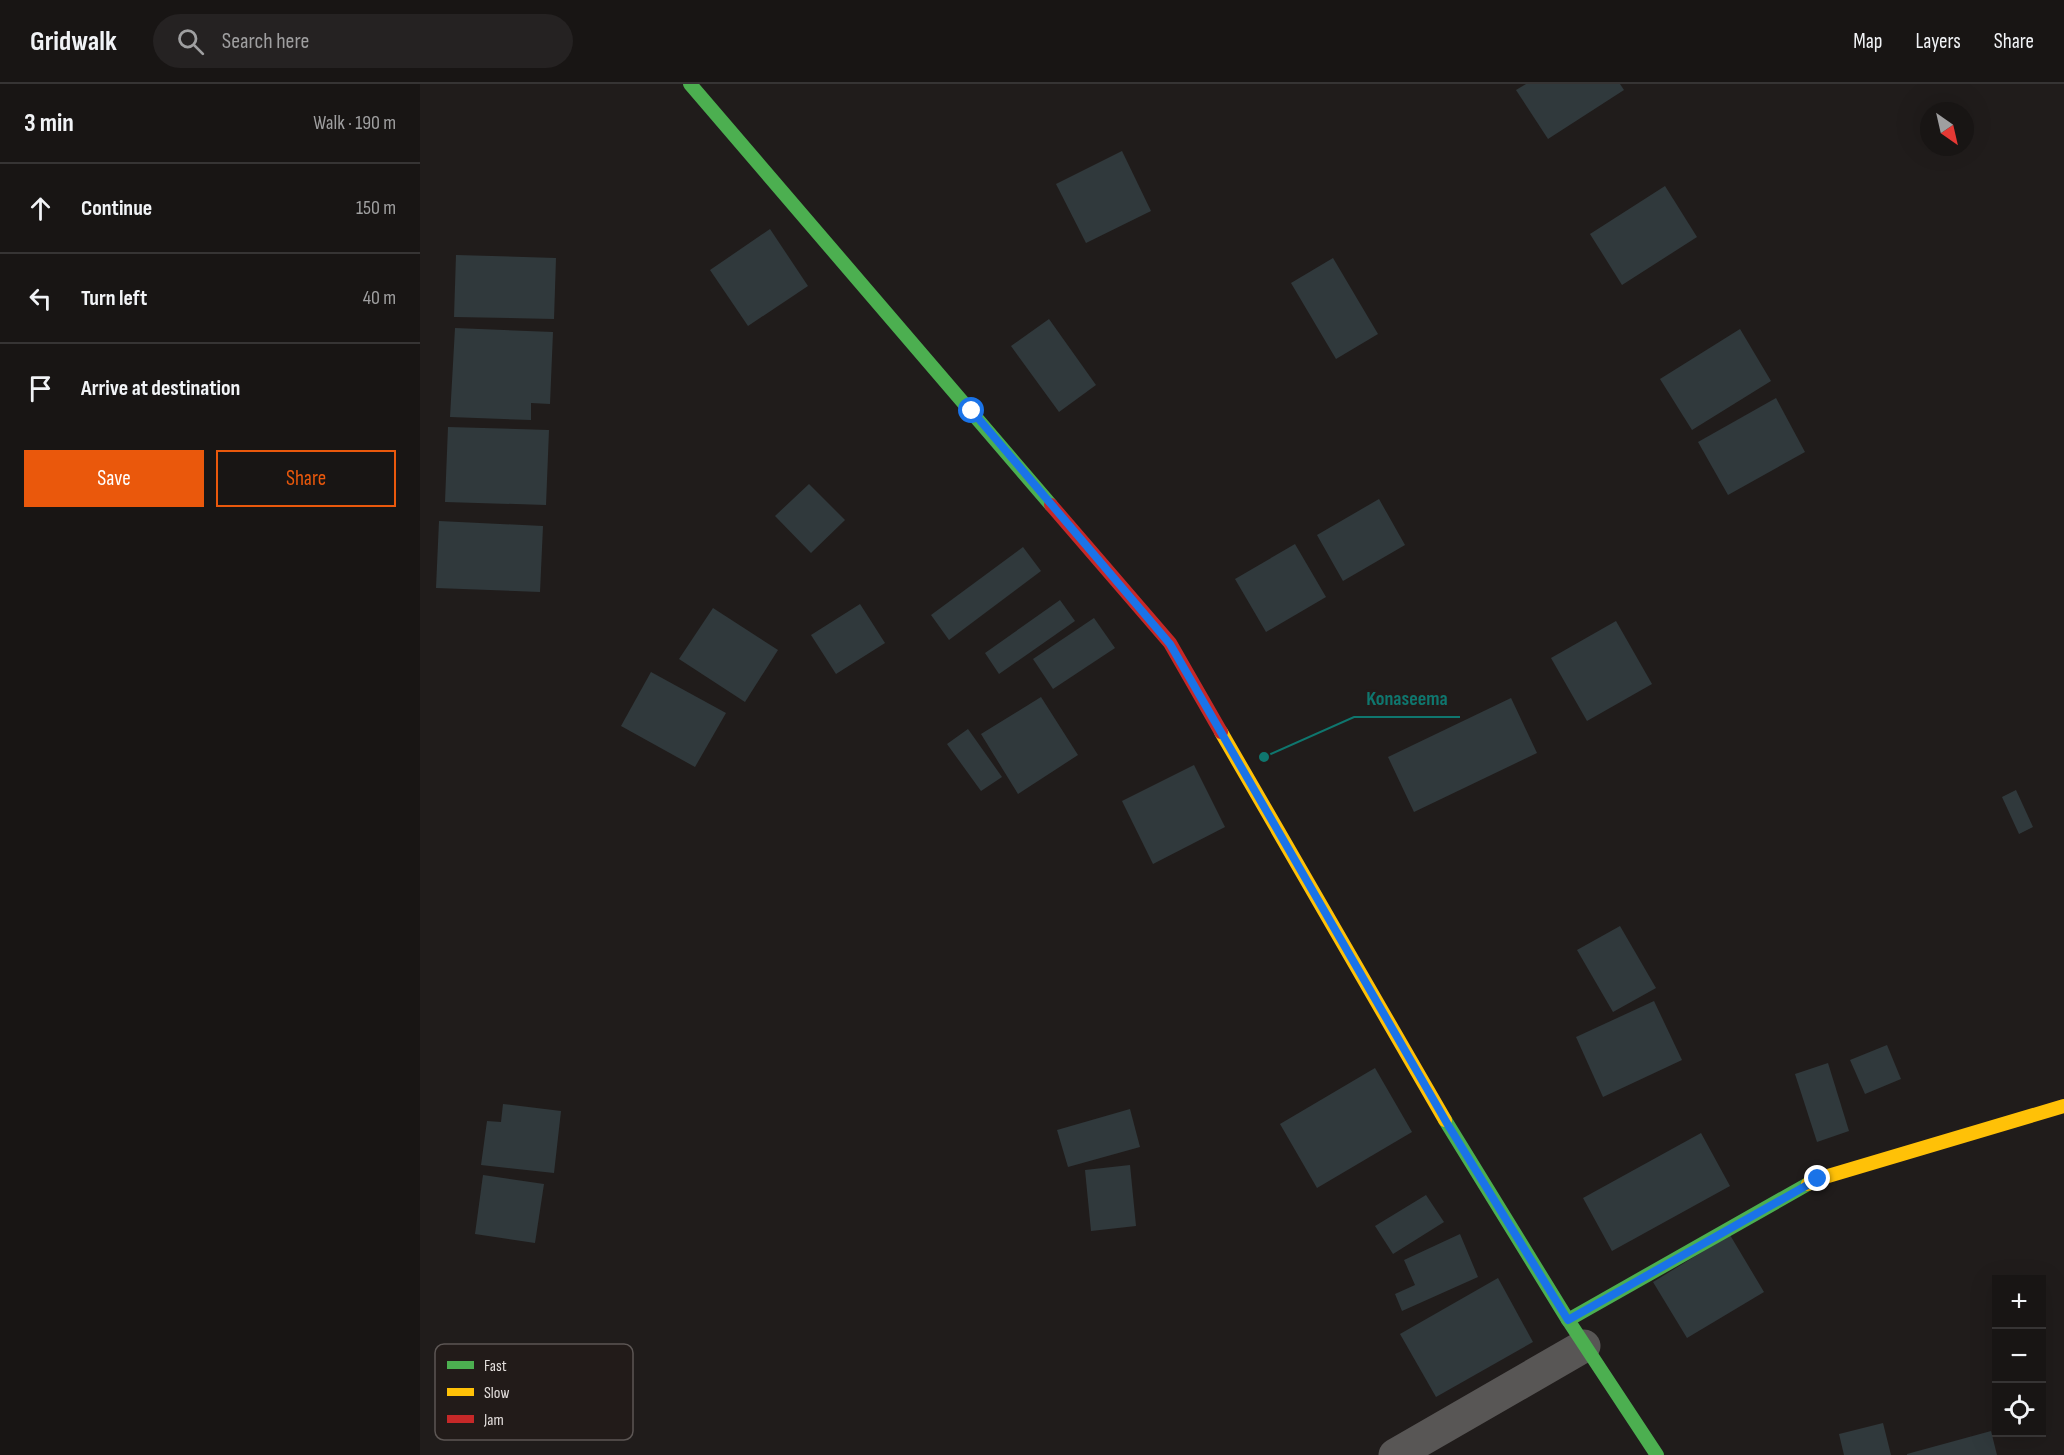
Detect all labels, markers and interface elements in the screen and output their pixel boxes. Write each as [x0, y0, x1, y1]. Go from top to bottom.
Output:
search box [153, 14, 573, 68]
text: Gridwalk [30, 25, 117, 58]
icon: search [174, 25, 207, 58]
text: Search here [222, 28, 309, 55]
text: Map [1853, 29, 1882, 54]
text: Layers [1915, 29, 1961, 54]
text: Share [1994, 29, 2034, 54]
north arrow [1920, 102, 1974, 156]
text: 3 min [24, 108, 74, 139]
text: Walk · 190 m [313, 111, 396, 135]
icon: ahead [24, 192, 57, 225]
text: Continue [81, 195, 152, 222]
text: 150 m [356, 196, 396, 220]
icon: left [24, 282, 57, 315]
text: Turn left [81, 285, 147, 312]
text: 40 m [363, 286, 396, 310]
icon: arrive [24, 372, 57, 405]
text: Arrive at destination [81, 375, 240, 402]
route start [958, 397, 984, 423]
button: Save [24, 450, 204, 507]
button: Share [216, 450, 396, 507]
callout: Konaseema [1354, 679, 1460, 717]
text: Konaseema [1366, 687, 1448, 711]
route end [1804, 1165, 1830, 1191]
map controls [1992, 1275, 2046, 1437]
button: + [1992, 1275, 2046, 1329]
button: − [1992, 1329, 2046, 1383]
legend [435, 1344, 633, 1440]
text: Fast [484, 1357, 507, 1376]
button: locate [1992, 1383, 2046, 1437]
text: Slow [484, 1384, 509, 1403]
text: Jam [483, 1411, 504, 1430]

